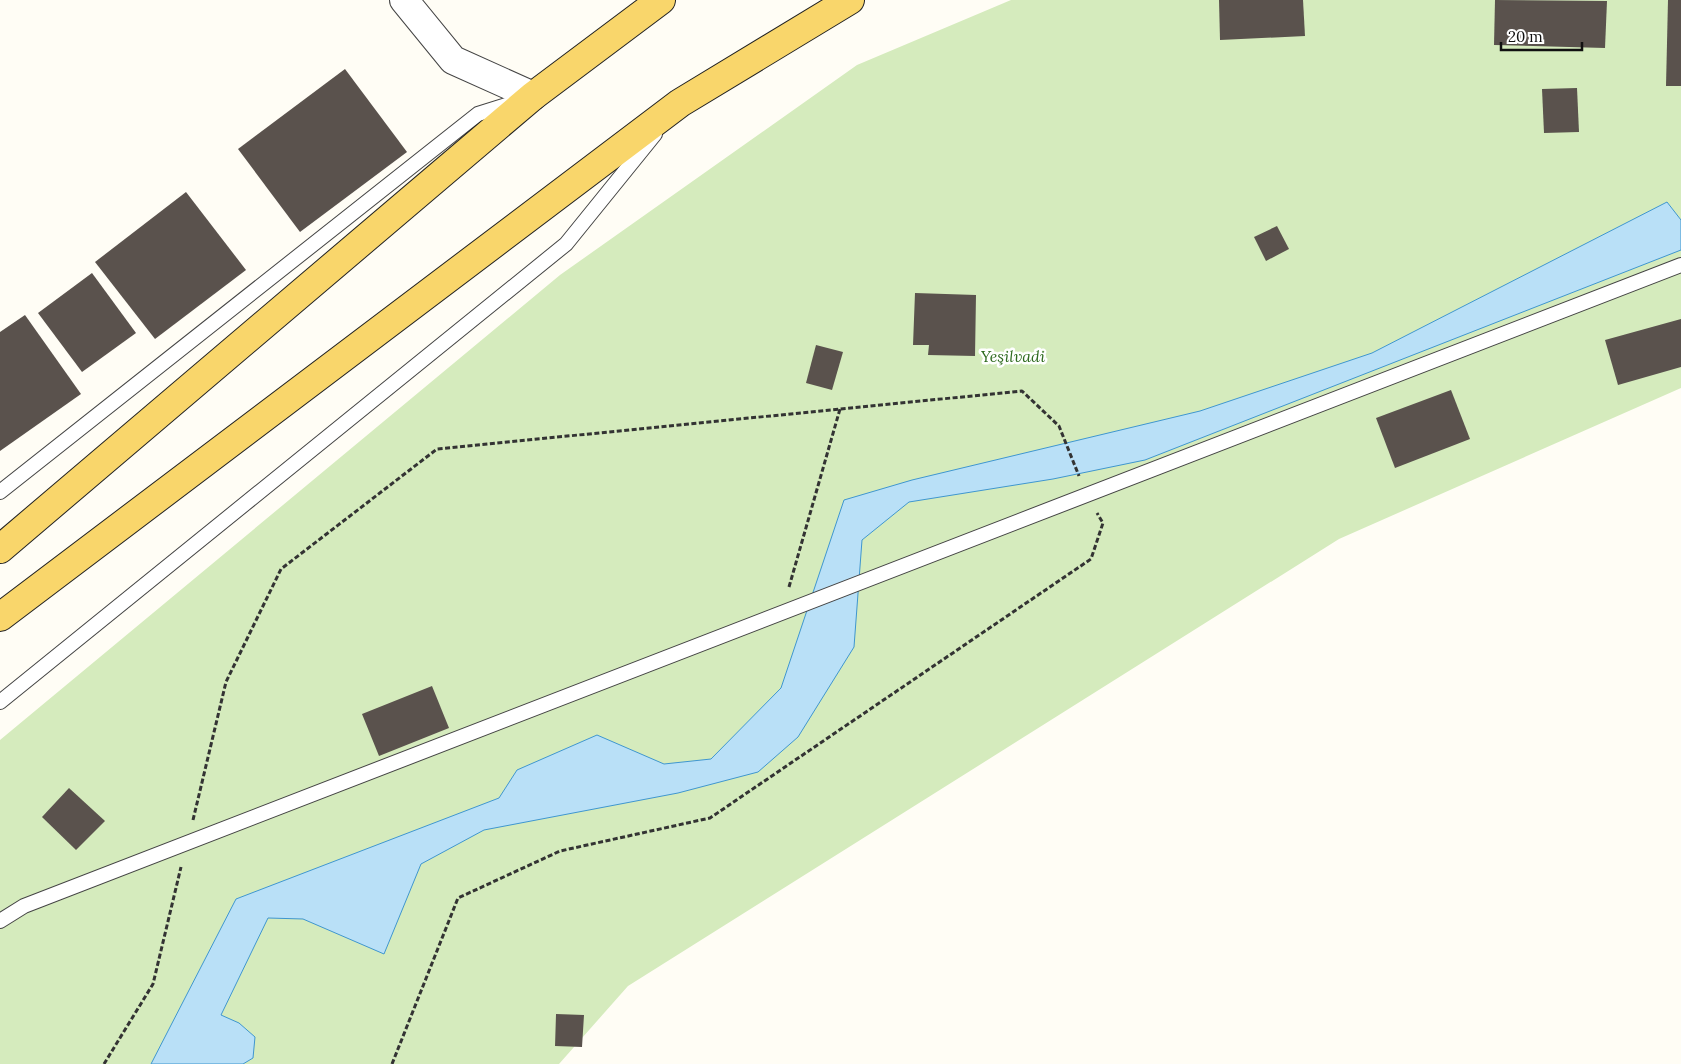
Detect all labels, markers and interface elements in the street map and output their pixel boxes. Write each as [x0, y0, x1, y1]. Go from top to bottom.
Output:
scale bar [1501, 20, 1582, 52]
text: 20 m [1508, 27, 1543, 46]
park label: Yeşilvadi [981, 346, 1045, 366]

